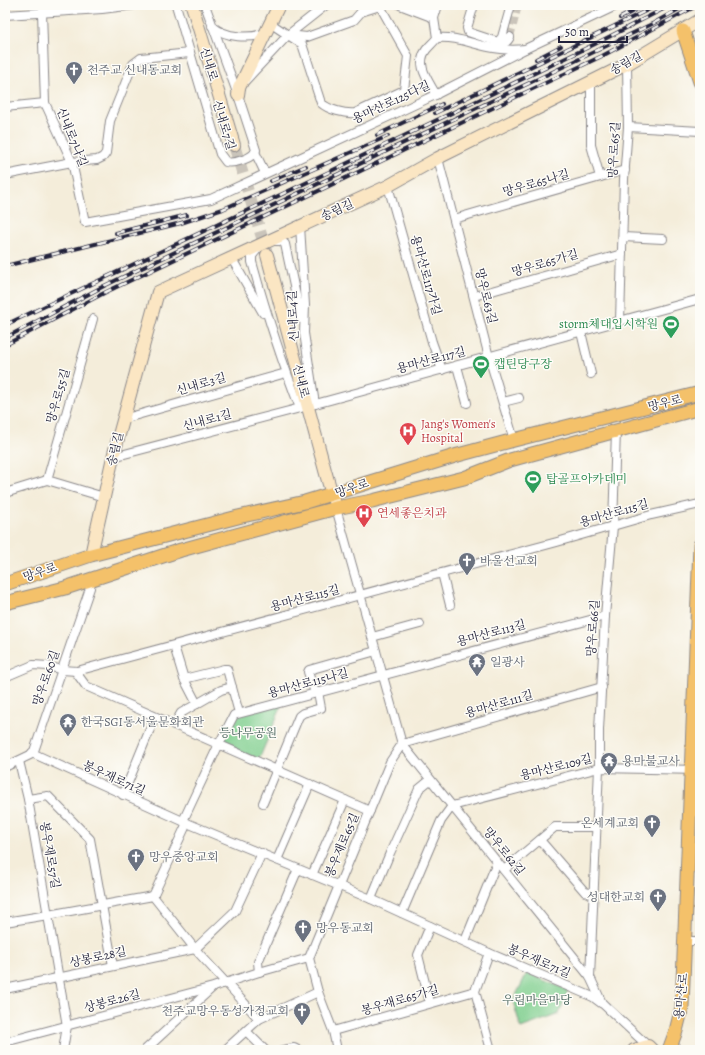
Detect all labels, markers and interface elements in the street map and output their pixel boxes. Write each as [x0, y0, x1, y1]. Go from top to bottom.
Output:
scale bar [559, 18, 627, 44]
text: 50 m [565, 24, 589, 40]
street label: 신내로 [196, 45, 222, 83]
street label: 송림길 [607, 48, 645, 78]
church icon: 천주교 신내동교회 [64, 60, 84, 85]
place label: 천주교 신내동교회 [87, 62, 182, 78]
street label: 용마산로125다길 [349, 77, 433, 127]
street label: 신내로7길 [209, 98, 239, 152]
street label: 신내로7나길 [53, 105, 91, 169]
street label: 망우로65길 [605, 121, 623, 179]
street label: 망우로65나길 [501, 166, 571, 200]
street label: 송림길 [318, 195, 356, 225]
street label: 용마산로117가길 [407, 233, 445, 317]
street label: 망우로65가길 [510, 246, 580, 280]
street label: 망우로63길 [471, 266, 501, 326]
street label: 신내로4길 [284, 290, 302, 342]
sports icon: storm체대입시학원 [661, 314, 681, 339]
place label: storm체대입시학원 [559, 316, 658, 332]
street label: 용마산로117길 [395, 343, 467, 377]
sports icon: 캡틴당구장 [471, 354, 491, 379]
place label: 캡틴당구장 [494, 356, 552, 372]
street label: 신내로 [289, 362, 313, 400]
street label: 망우로55길 [42, 367, 74, 425]
street label: 신내로3길 [174, 369, 228, 399]
street label: 망우로 [646, 391, 684, 415]
street label: 신내로1길 [181, 406, 233, 434]
place label: Jang's Women's Hospital [421, 416, 496, 446]
hospital icon: Jang's Women's Hospital [398, 421, 418, 446]
street label: 송림길 [103, 430, 127, 468]
sports icon: 탑골프아카데미 [523, 469, 543, 494]
place label: 탑골프아카데미 [546, 471, 627, 487]
street label: 망우로 [333, 475, 371, 501]
street label: 용마산로115길 [578, 495, 650, 531]
hospital icon: 연세좋은치과 [354, 503, 374, 528]
place label: 연세좋은치과 [377, 505, 447, 521]
church icon: 바울선교회 [457, 551, 477, 576]
place label: 바울선교회 [480, 553, 538, 569]
street label: 망우로 [21, 559, 59, 585]
street label: 용마산로115길 [268, 581, 342, 615]
street label: 망우로66길 [583, 599, 603, 657]
street label: 용마산로113길 [455, 616, 527, 650]
street label: 망우로60길 [29, 648, 63, 708]
temple icon: 일광사 [467, 652, 487, 677]
place label: 일광사 [490, 654, 525, 670]
street label: 용마산로115나길 [266, 665, 350, 701]
street label: 용마산로111길 [463, 687, 535, 721]
temple icon: 한국SGI동서울문화회관 [58, 712, 78, 737]
place label: 한국SGI동서울문화회관 [81, 714, 204, 730]
park label: 등나무공원 [219, 725, 277, 741]
street label: 용마산로109길 [518, 750, 594, 784]
temple icon: 용마불교사 [599, 751, 619, 776]
place label: 용마불교사 [622, 753, 680, 769]
street label: 봉우재로71길 [80, 757, 148, 799]
street label: 봉우재로65길 [321, 810, 363, 880]
church icon: 온세계교회 [642, 813, 662, 838]
place label: 온세계교회 [581, 815, 639, 831]
street label: 봉우재로57길 [36, 820, 64, 890]
street label: 망우로62길 [480, 824, 528, 878]
church icon: 망우중앙교회 [126, 847, 146, 872]
place label: 망우중앙교회 [149, 849, 219, 865]
church icon: 성대한교회 [648, 887, 668, 912]
place label: 성대한교회 [587, 889, 645, 905]
church icon: 망우동교회 [293, 918, 313, 943]
place label: 망우동교회 [316, 920, 374, 936]
street label: 봉우재로71길 [505, 941, 573, 981]
street label: 상봉로28길 [68, 943, 128, 971]
street label: 용마산로 [671, 972, 691, 1020]
street label: 봉우재로65가길 [359, 981, 441, 1019]
street label: 상봉로26길 [82, 986, 142, 1016]
park label: 우림마을마당 [502, 992, 572, 1008]
church icon: 천주교망우동성가정교회 [292, 1001, 312, 1026]
place label: 천주교망우동성가정교회 [161, 1003, 289, 1019]

